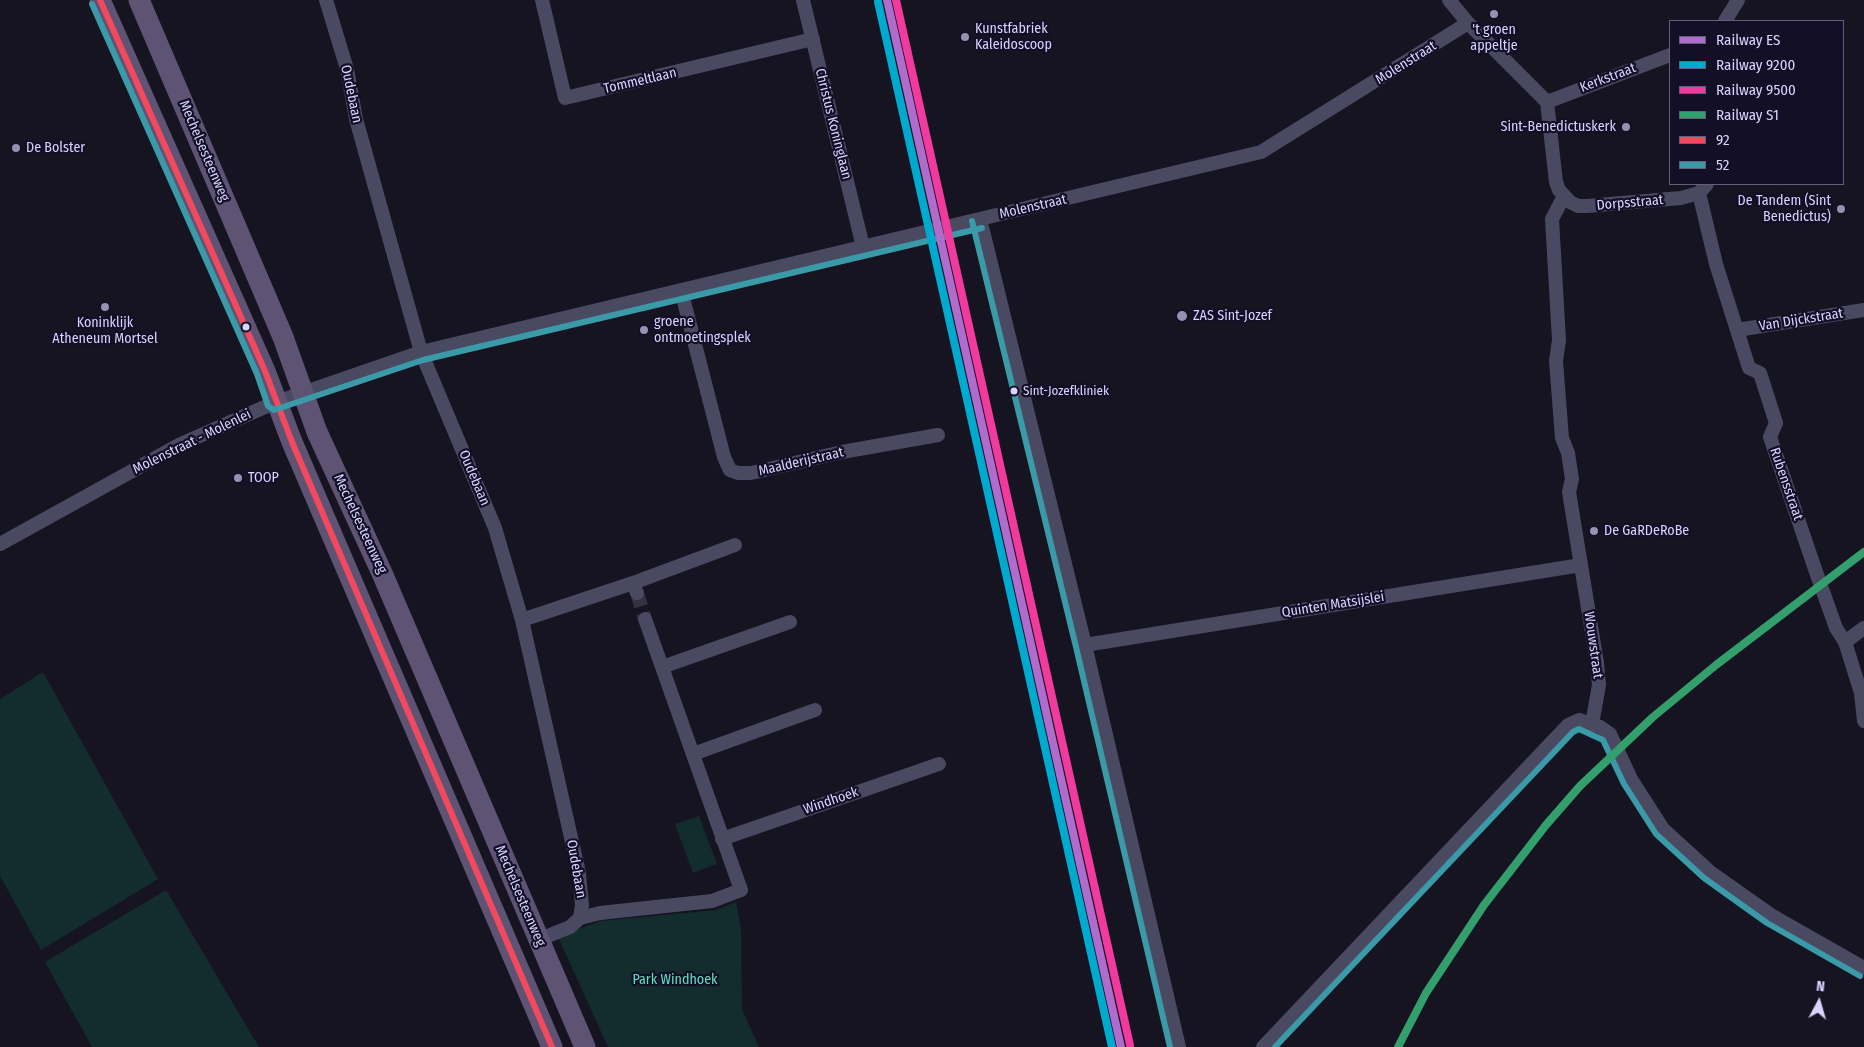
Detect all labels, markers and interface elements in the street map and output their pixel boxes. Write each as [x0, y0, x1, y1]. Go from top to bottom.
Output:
marker: 't groen appeltje [1488, 8, 1500, 20]
legend [1669, 20, 1844, 185]
place label: Kunstfabriek Kaleidoscoop [975, 21, 1052, 54]
place label: 't groen appeltje [1470, 22, 1518, 54]
marker: Kunstfabriek Kaleidoscoop [959, 31, 971, 43]
text: Railway ES [1716, 31, 1780, 49]
street label: Molenstraat [1373, 38, 1439, 88]
text: Railway 9200 [1716, 56, 1795, 74]
street label: Kerkstraat [1578, 60, 1638, 96]
street label: Oudebaan [337, 63, 365, 125]
street label: Tommeltlaan [602, 64, 678, 98]
street label: Christus Koninglaan [811, 67, 855, 181]
text: Railway 9500 [1716, 81, 1796, 99]
street label: Mechelsesteenweg [175, 98, 233, 204]
text: Railway S1 [1716, 106, 1779, 124]
place label: Sint-Benedictuskerk [1500, 119, 1616, 135]
marker: Sint-Benedictuskerk [1620, 121, 1632, 133]
text: 92 [1716, 131, 1730, 149]
place label: De Bolster [26, 140, 85, 156]
marker: De Bolster [10, 142, 22, 154]
text: 52 [1716, 156, 1729, 174]
street label: Molenstraat [998, 191, 1068, 223]
street label: Dorpsstraat [1596, 192, 1664, 214]
place label: De Tandem (Sint Benedictus) [1738, 193, 1831, 226]
marker: De Tandem (Sint Benedictus) [1835, 203, 1847, 215]
marker: Koninklijk Atheneum Mortsel [99, 301, 111, 313]
street label: Van Dijckstraat [1758, 305, 1844, 335]
place label: ZAS Sint-Jozef [1193, 308, 1272, 324]
marker: ZAS Sint-Jozef [1175, 309, 1189, 323]
place label: groene ontmoetingsplek [654, 314, 751, 347]
place label: Koninklijk Atheneum Mortsel [52, 315, 158, 348]
unlabelled marker [241, 322, 251, 332]
marker: groene ontmoetingsplek [638, 324, 650, 336]
place label: Sint-Jozefkliniek [1023, 383, 1109, 399]
marker: Sint-Jozefkliniek [1009, 386, 1019, 396]
street label: Molenstraat - Molenlei [130, 406, 254, 478]
street label: Maalderijstraat [757, 444, 845, 480]
street label: Rubensstraat [1766, 445, 1806, 523]
street label: Oudebaan [455, 448, 493, 508]
place label: TOOP [248, 470, 279, 486]
marker: TOOP [232, 472, 244, 484]
street label: Mechelsesteenweg [330, 472, 390, 576]
place label: De GaRDeRoBe [1604, 523, 1689, 539]
marker: De GaRDeRoBe [1588, 525, 1600, 537]
street label: Quinten Matsijslei [1281, 589, 1385, 621]
street label: Wouwstraat [1580, 610, 1606, 680]
street label: Windhoek [801, 784, 861, 818]
street label: Oudebaan [563, 839, 589, 899]
street label: Mechelsesteenweg [491, 843, 549, 949]
park label: Park Windhoek [632, 972, 718, 988]
north arrow [1794, 977, 1844, 1027]
text: N [1816, 978, 1826, 995]

